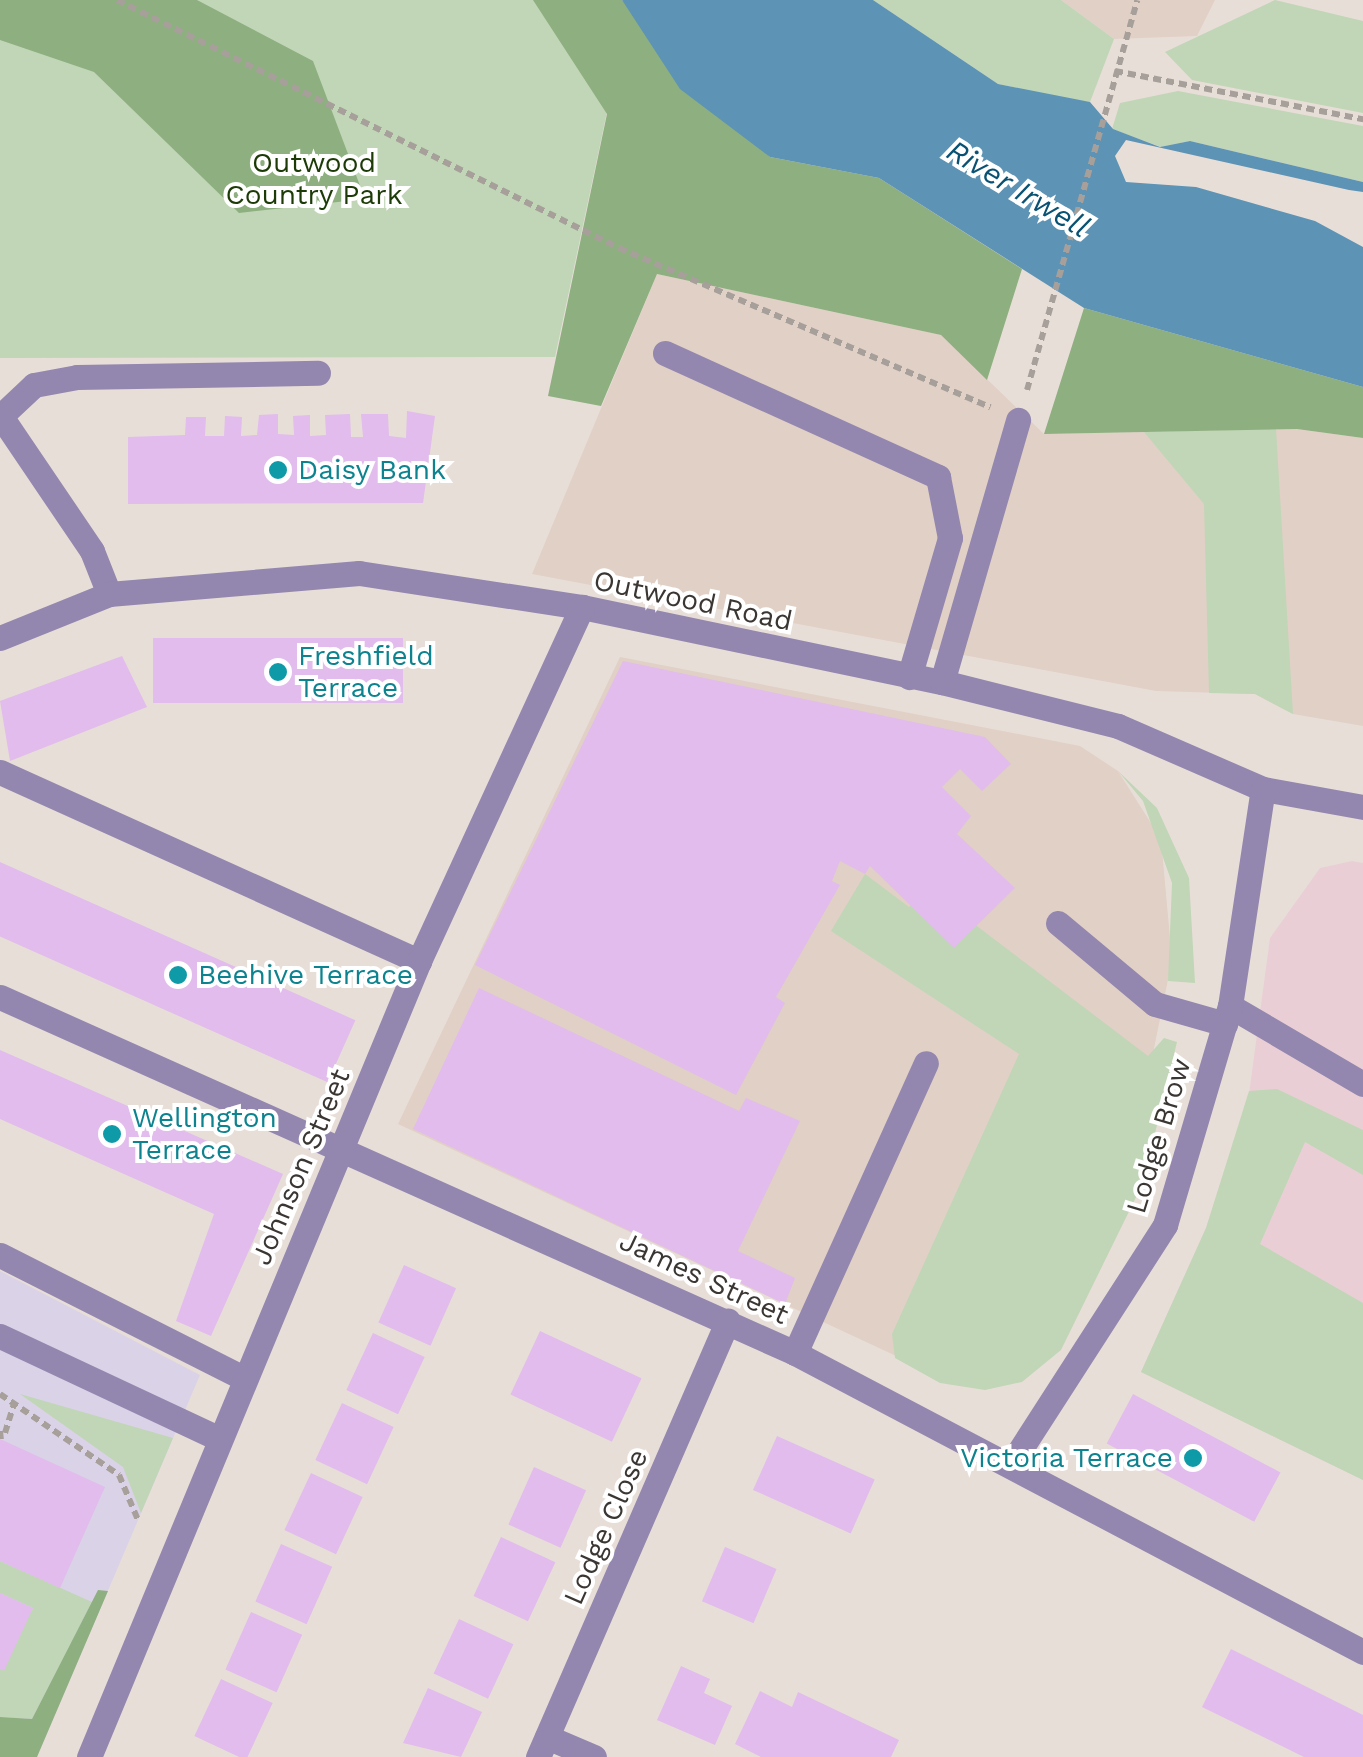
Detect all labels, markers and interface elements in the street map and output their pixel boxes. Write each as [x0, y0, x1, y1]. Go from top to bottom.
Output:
water label: River Irwell [940, 132, 1096, 246]
park label: Outwood Country Park [225, 146, 403, 212]
place label: Daisy Bank [298, 453, 447, 487]
marker: Daisy Bank [267, 459, 289, 481]
street label: Outwood Road [591, 564, 795, 638]
place label: Freshfield Terrace [298, 639, 434, 705]
marker: Freshfield Terrace [267, 661, 289, 683]
place label: Beehive Terrace [198, 958, 414, 992]
marker: Beehive Terrace [167, 964, 189, 986]
street label: Lodge Brow [1120, 1054, 1198, 1218]
street label: Johnson Street [245, 1064, 357, 1270]
place label: Wellington Terrace [132, 1101, 277, 1167]
marker: Wellington Terrace [101, 1123, 123, 1145]
street label: James Street [614, 1224, 794, 1332]
place label: Victoria Terrace [959, 1441, 1173, 1475]
street label: Lodge Close [557, 1444, 655, 1610]
marker: Victoria Terrace [1182, 1447, 1204, 1469]

